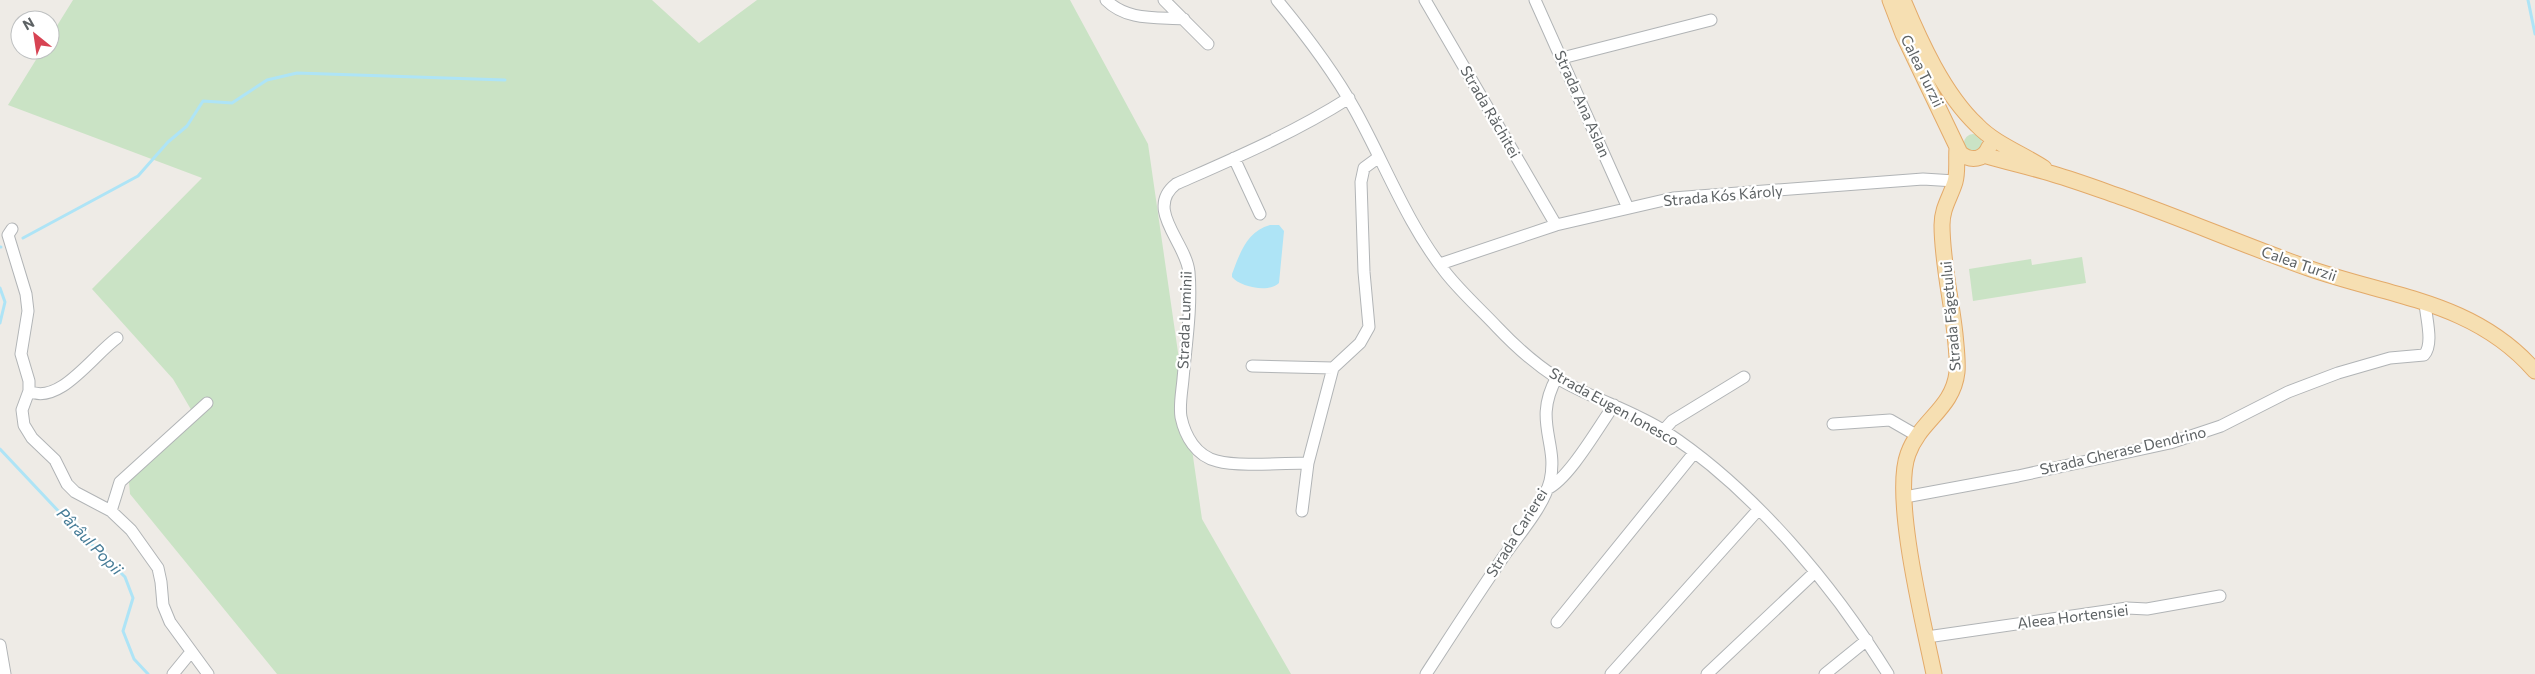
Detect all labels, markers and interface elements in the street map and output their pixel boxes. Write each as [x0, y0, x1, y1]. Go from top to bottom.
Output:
north arrow [10, 10, 60, 60]
text: N [19, 13, 37, 33]
street label: Calea Turzii [1898, 31, 1948, 110]
street label: Strada Ana Aslan [1551, 47, 1615, 160]
street label: Strada Răchitei [1457, 62, 1524, 161]
street label: Strada Kós Károly [1662, 181, 1784, 209]
street label: Calea Turzii [2259, 242, 2339, 284]
street label: Strada Făgetului [1936, 260, 1964, 372]
street label: Strada Luminii [1173, 271, 1195, 369]
street label: Strada Eugen Ionesco [1547, 363, 1682, 449]
street label: Strada Gherase Dendrino [2038, 422, 2208, 478]
street label: Strada Carierei [1482, 485, 1551, 580]
water label: Pârâul Popii [54, 503, 128, 579]
street label: Aleea Hortensiei [2016, 600, 2130, 632]

